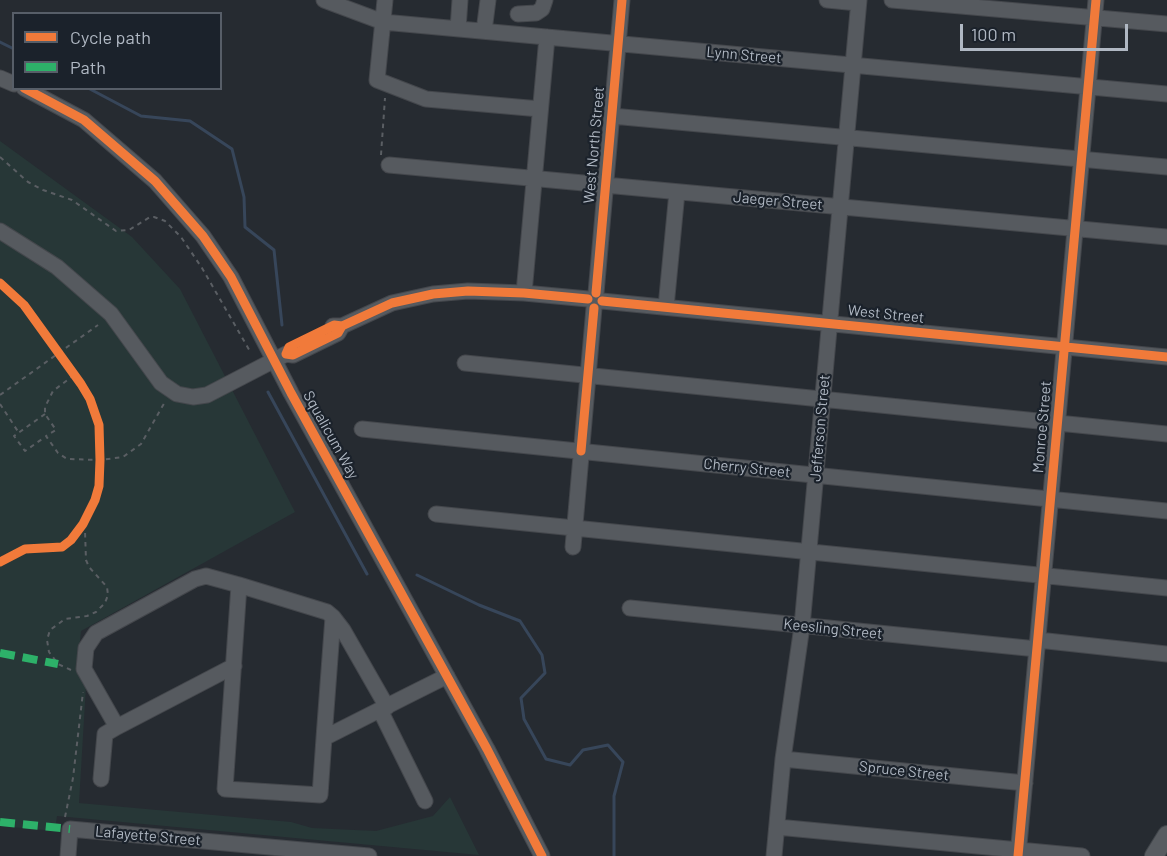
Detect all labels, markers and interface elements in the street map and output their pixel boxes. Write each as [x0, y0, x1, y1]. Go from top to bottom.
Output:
legend [12, 12, 222, 90]
scale bar [963, 12, 1131, 50]
text: 100 m [971, 23, 1016, 45]
text: Cycle path [70, 26, 151, 48]
street label: Lynn Street [706, 43, 782, 67]
text: Path [70, 56, 106, 78]
street label: West North Street [580, 86, 608, 204]
street label: Jaeger Street [733, 188, 823, 214]
street label: West Street [847, 301, 925, 327]
street label: Jefferson Street [806, 374, 834, 482]
street label: Monroe Street [1029, 380, 1055, 474]
street label: Squalicum Way [299, 388, 363, 482]
street label: Cherry Street [703, 454, 791, 482]
street label: Keesling Street [783, 615, 883, 643]
street label: Spruce Street [858, 757, 950, 785]
street label: Lafayette Street [94, 822, 202, 850]

